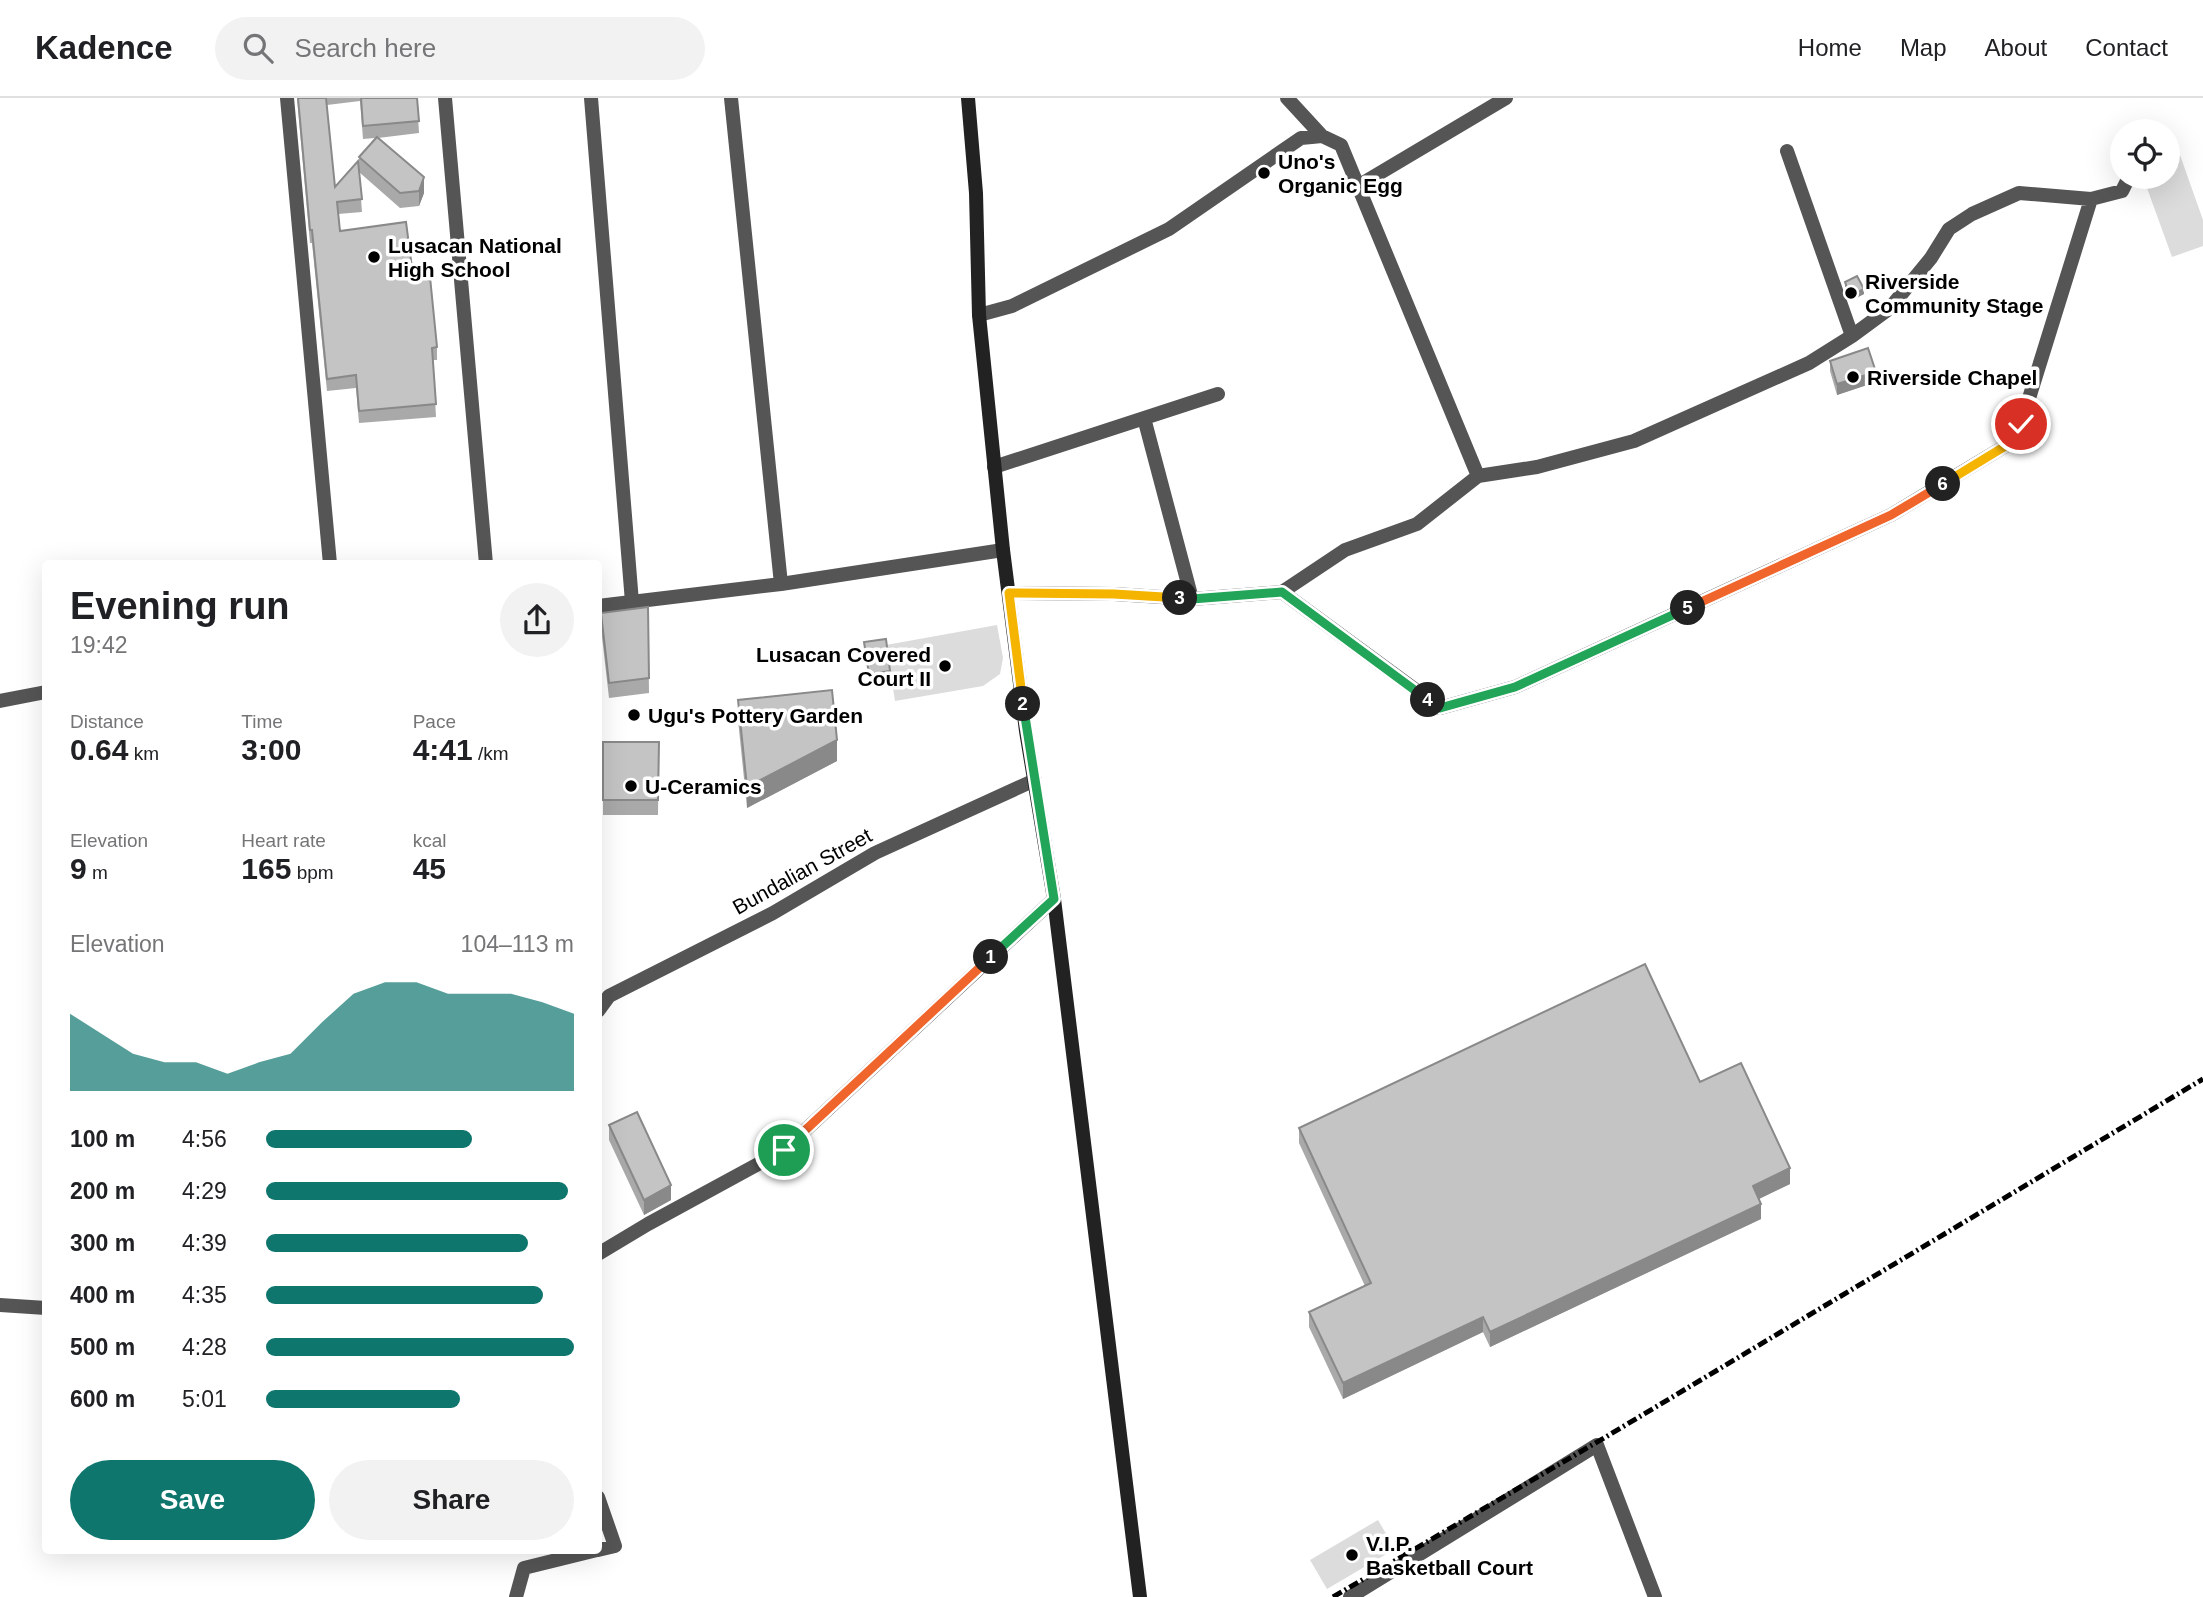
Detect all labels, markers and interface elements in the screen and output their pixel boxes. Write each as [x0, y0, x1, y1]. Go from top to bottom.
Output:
search box [215, 17, 705, 80]
text: Kadence [35, 29, 173, 66]
icon: search [239, 29, 277, 67]
text: Search here [295, 33, 436, 63]
text: Home [1798, 34, 1862, 61]
text: Map [1900, 34, 1947, 61]
text: About [1985, 34, 2047, 61]
text: Contact [2085, 34, 2168, 61]
map controls [2110, 119, 2180, 189]
button: locate [2110, 119, 2180, 189]
place label: Uno's Organic Egg [1278, 150, 1403, 197]
marker: Uno's Organic Egg [1256, 165, 1272, 181]
place label: Lusacan National High School [388, 234, 562, 281]
marker: Lusacan National High School [366, 249, 382, 265]
place label: Riverside Community Stage [1865, 270, 2044, 317]
marker: Riverside Community Stage [1843, 285, 1859, 301]
place label: Riverside Chapel [1867, 366, 2037, 389]
marker: Riverside Chapel [1845, 369, 1861, 385]
pin [1991, 394, 2051, 454]
icon: check [2002, 405, 2040, 443]
pin: 6 [1926, 466, 1960, 502]
text: 6 [1937, 473, 1948, 494]
pin: 3 [1162, 580, 1198, 616]
button: share [500, 583, 574, 657]
text: Evening run [70, 585, 290, 627]
text: 3 [1174, 587, 1185, 608]
pin: 5 [1670, 590, 1706, 626]
text: 5 [1682, 597, 1693, 618]
text: 19:42 [70, 632, 128, 658]
place label: Lusacan Covered Court II [756, 643, 931, 690]
marker: Lusacan Covered Court II [937, 658, 953, 674]
pin: 4 [1410, 682, 1446, 718]
pin: 2 [1006, 686, 1040, 722]
text: 4 [1422, 689, 1433, 710]
text: 2 [1017, 693, 1028, 714]
place label: Ugu's Pottery Garden [648, 704, 863, 727]
marker: Ugu's Pottery Garden [626, 707, 642, 723]
text: Distance [70, 711, 144, 732]
text: Time [241, 711, 283, 732]
text: Pace [413, 711, 456, 732]
text: 0.64 [70, 733, 128, 766]
text: 3:00 [241, 733, 301, 766]
text: 4:41 [413, 733, 473, 766]
text: km [128, 743, 159, 764]
text: /km [473, 743, 509, 764]
place label: U-Ceramics [645, 775, 762, 798]
marker: U-Ceramics [623, 778, 639, 794]
street label: Bundalian Street [729, 823, 876, 919]
text: Elevation [70, 830, 148, 851]
text: Heart rate [241, 830, 326, 851]
text: kcal [413, 830, 446, 851]
text: 9 [70, 852, 87, 885]
text: 165 [241, 852, 291, 885]
text: 45 [413, 852, 446, 885]
text: m [87, 862, 108, 883]
text: bpm [291, 862, 334, 883]
text: Elevation [70, 931, 165, 957]
text: 104–113 m [461, 931, 574, 957]
pin: 1 [974, 940, 1009, 974]
text: 1 [985, 946, 996, 967]
pin [754, 1120, 814, 1180]
text: 100 m [70, 1126, 135, 1152]
text: 4:56 [182, 1126, 227, 1152]
icon: arrive [765, 1131, 803, 1169]
text: 200 m [70, 1178, 135, 1204]
text: 4:29 [182, 1178, 227, 1204]
text: 300 m [70, 1230, 135, 1256]
text: 4:39 [182, 1230, 227, 1256]
text: 400 m [70, 1282, 135, 1308]
text: 4:35 [182, 1282, 227, 1308]
text: 500 m [70, 1334, 135, 1360]
text: 4:28 [182, 1334, 227, 1360]
text: 600 m [70, 1386, 135, 1412]
text: 5:01 [182, 1386, 227, 1412]
button: Save [70, 1460, 315, 1540]
button: Share [329, 1460, 574, 1540]
place label: V.I.P. Basketball Court [1366, 1532, 1533, 1579]
marker: V.I.P. Basketball Court [1344, 1547, 1360, 1563]

